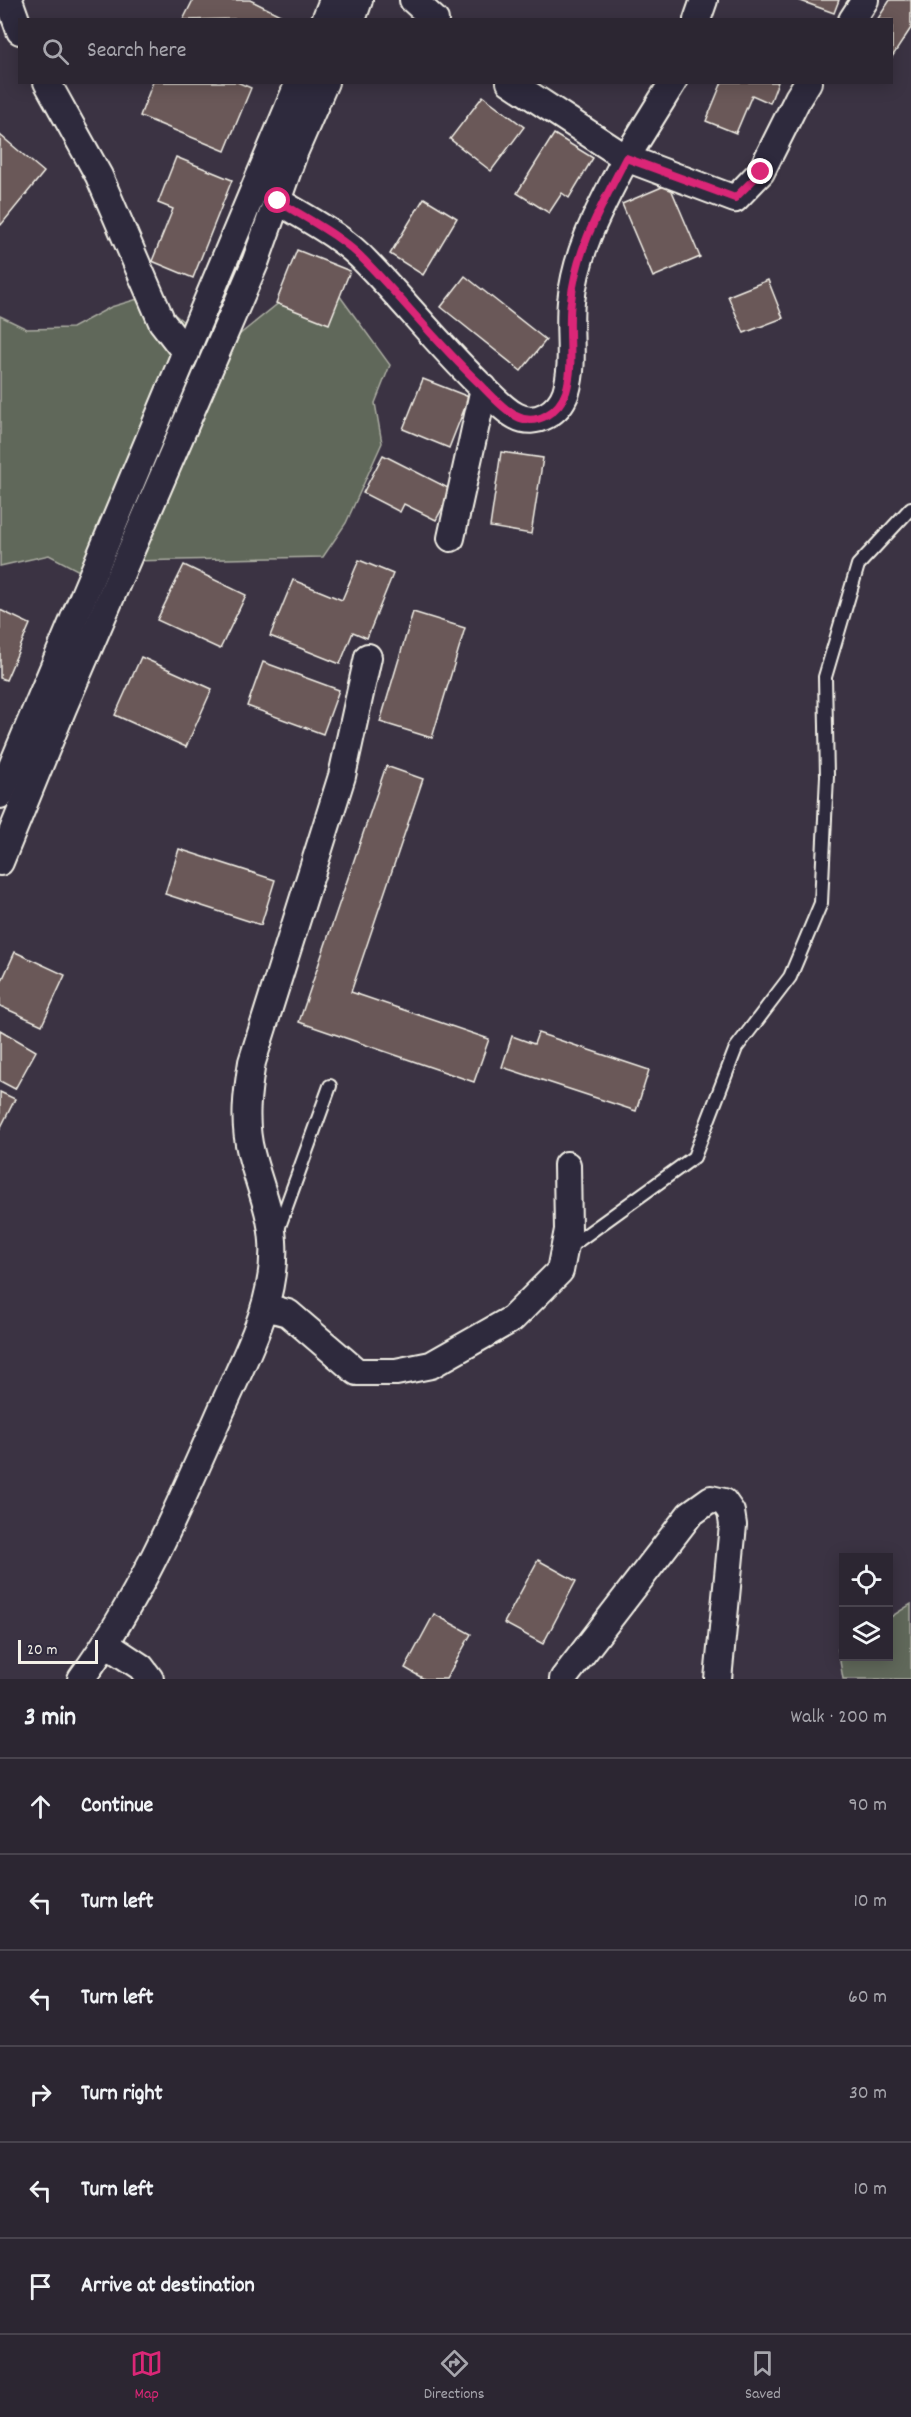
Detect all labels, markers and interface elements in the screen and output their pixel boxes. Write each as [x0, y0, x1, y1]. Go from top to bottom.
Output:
search box [18, 18, 893, 84]
icon: search [39, 35, 72, 68]
text: Search here [87, 36, 186, 67]
route end [747, 158, 773, 184]
route start [264, 187, 290, 213]
map controls [839, 1553, 893, 1661]
button: locate [839, 1553, 893, 1607]
button: layers [839, 1607, 893, 1661]
scale bar [18, 1637, 98, 1664]
text: 20 m [27, 1639, 57, 1662]
text: 3 min [24, 1700, 76, 1737]
text: Walk · 200 m [791, 1704, 887, 1732]
icon: ahead [24, 1790, 57, 1823]
text: Continue [81, 1791, 153, 1822]
text: 90 m [849, 1792, 887, 1820]
icon: left [24, 1886, 57, 1919]
text: Turn left [81, 1887, 153, 1918]
text: 10 m [853, 1888, 887, 1916]
icon: left [24, 1982, 57, 2015]
text: Turn left [81, 1983, 153, 2014]
text: 60 m [848, 1984, 887, 2012]
icon: right [24, 2078, 57, 2111]
text: Turn right [81, 2079, 163, 2110]
text: 30 m [849, 2080, 887, 2108]
icon: left [24, 2174, 57, 2207]
text: Turn left [81, 2175, 153, 2206]
text: 10 m [853, 2176, 887, 2204]
icon: arrive [24, 2270, 57, 2303]
text: Arrive at destination [81, 2271, 255, 2302]
tab: Map [130, 2347, 163, 2406]
tab: Directions [424, 2347, 484, 2406]
tab: Saved [745, 2347, 781, 2406]

